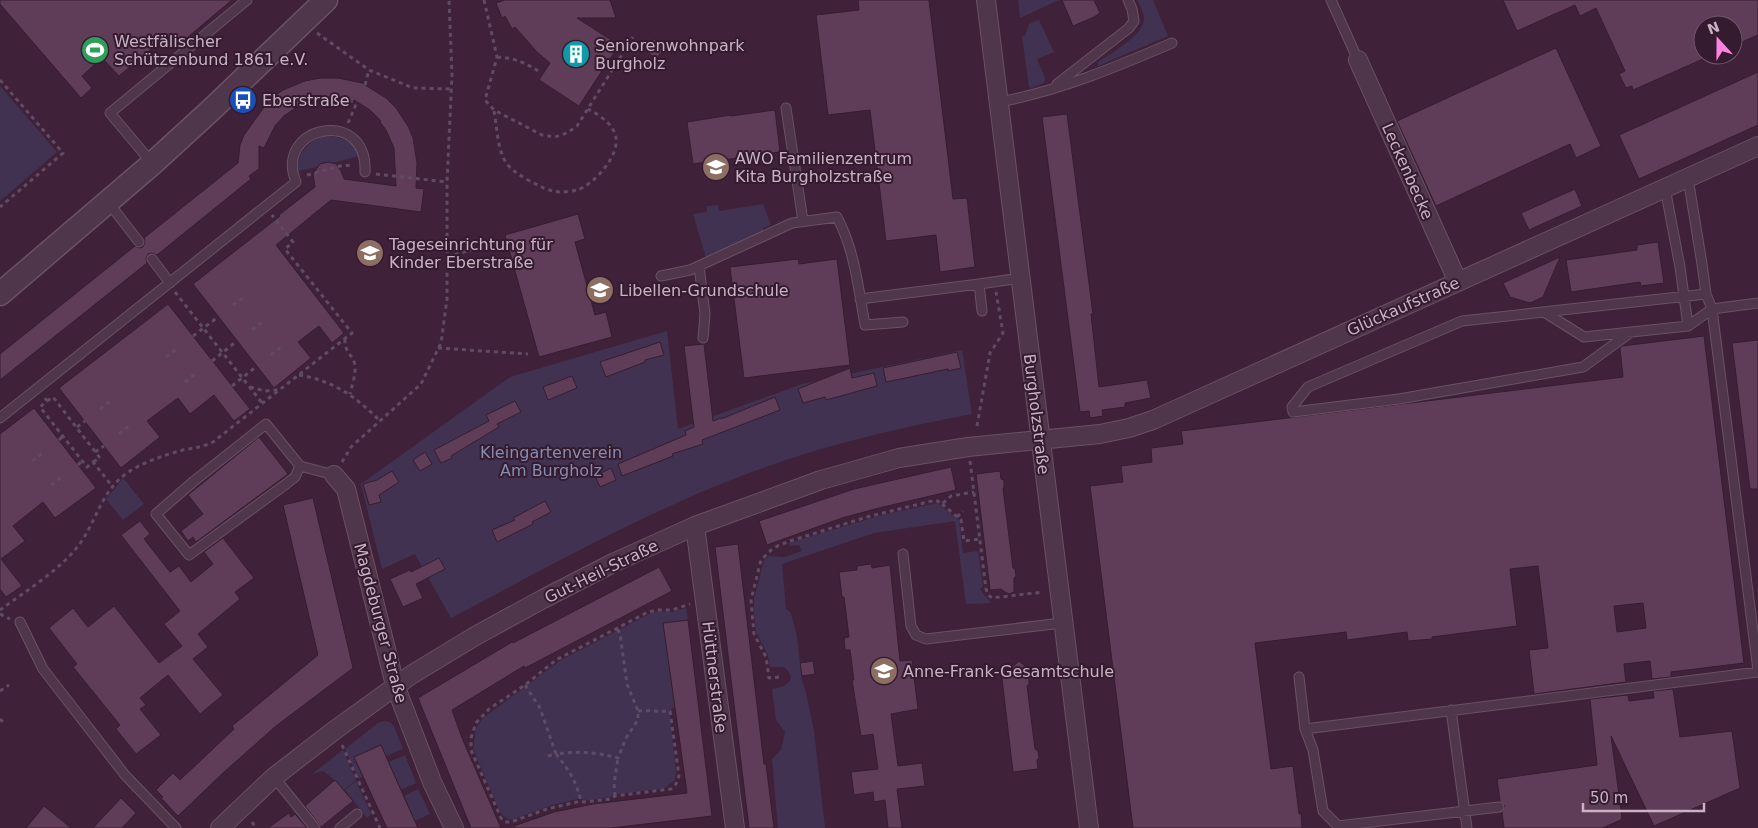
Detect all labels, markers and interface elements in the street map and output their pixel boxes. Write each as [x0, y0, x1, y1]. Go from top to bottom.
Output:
north arrow [1693, 15, 1743, 65]
text: N [1705, 18, 1722, 37]
place label: Westfälischer Schützenbund 1861 e.V. [114, 32, 308, 69]
sports icon: Westfälischer Schützenbund 1861 e.V. [80, 35, 110, 65]
place label: Seniorenwohnpark Burgholz [595, 36, 745, 73]
building icon: Seniorenwohnpark Burgholz [561, 39, 591, 69]
bus stop icon: Eberstraße [228, 85, 258, 115]
place label: Eberstraße [262, 91, 350, 110]
street label: Leckenbecke [1378, 120, 1437, 222]
place label: AWO Familienzentrum Kita Burgholzstraße [735, 149, 912, 186]
school or university icon: AWO Familienzentrum Kita Burgholzstraße [701, 152, 731, 182]
place label: Tageseinrichtung für Kinder Eberstraße [388, 235, 553, 272]
school or university icon: Tageseinrichtung für Kinder Eberstraße [355, 238, 385, 268]
street label: Glückaufstraße [1344, 273, 1462, 340]
school or university icon: Libellen-Grundschule [585, 275, 615, 305]
place label: Libellen-Grundschule [619, 281, 789, 300]
street label: Burgholzstraße [1020, 353, 1053, 475]
park label: Kleingartenverein Am Burgholz [480, 443, 622, 480]
street label: Gut-Heil-Straße [541, 536, 661, 607]
street label: Magdeburger Straße [350, 541, 411, 705]
street label: Hüttnerstraße [698, 620, 731, 734]
school or university icon: Anne-Frank-Gesamtschule [869, 656, 899, 686]
place label: Anne-Frank-Gesamtschule [903, 662, 1114, 681]
scale bar [1583, 780, 1704, 812]
text: 50 m [1590, 789, 1628, 807]

